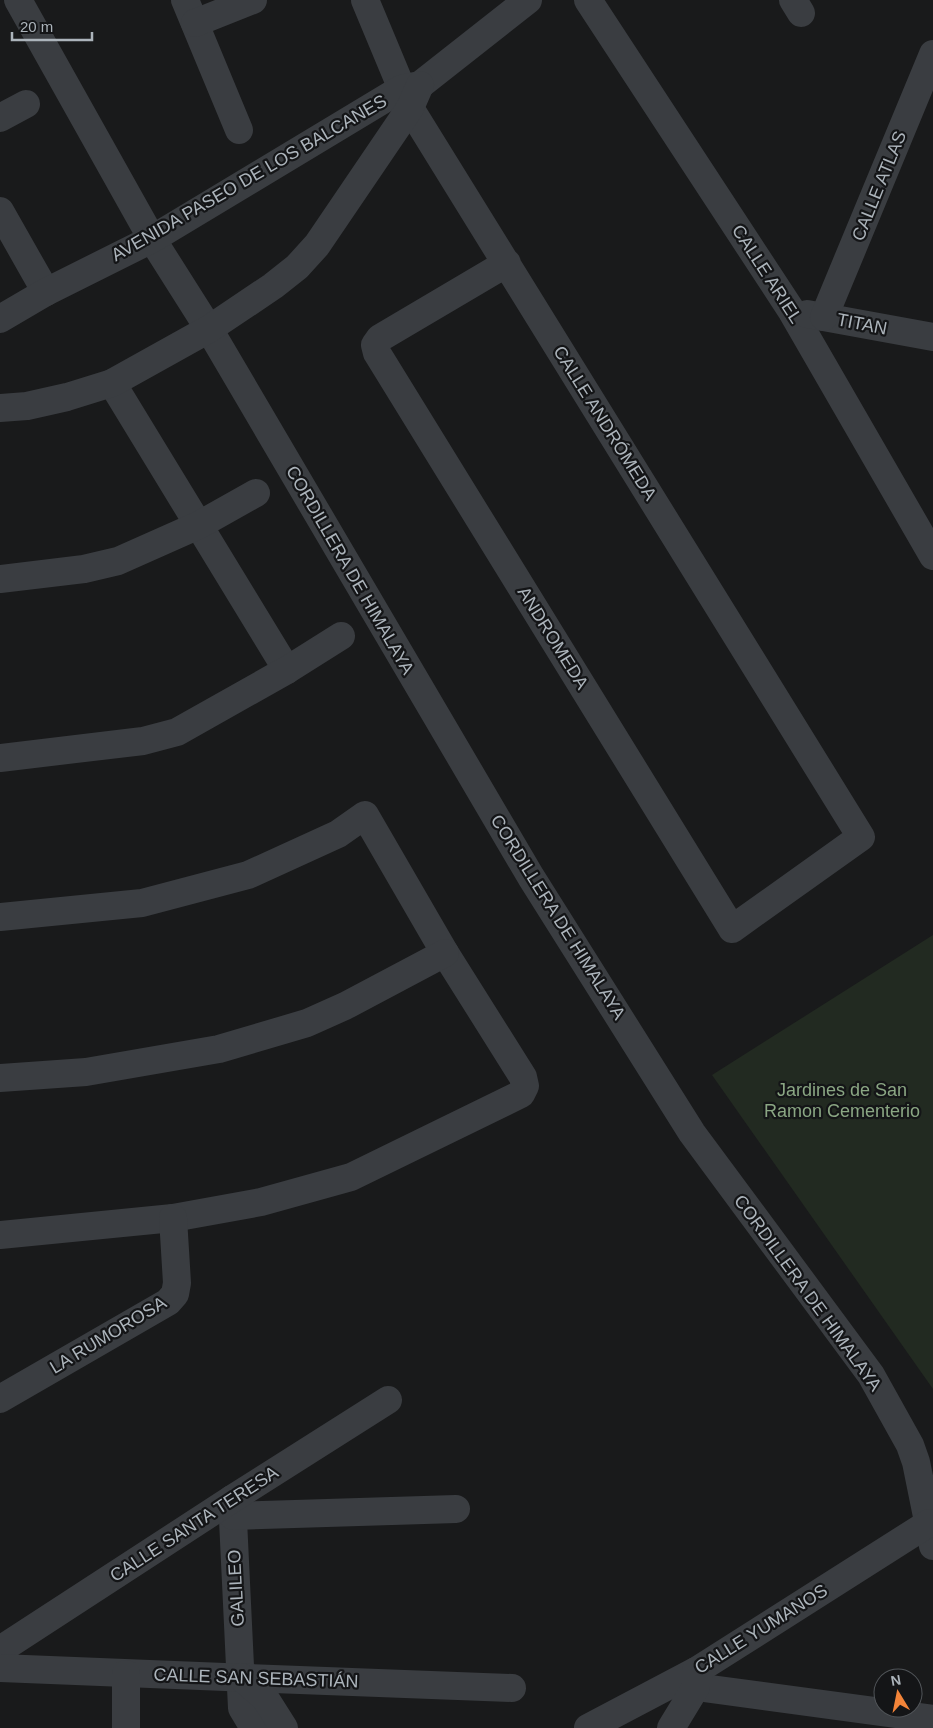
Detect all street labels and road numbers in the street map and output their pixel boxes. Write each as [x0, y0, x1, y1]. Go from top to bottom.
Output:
street label: AVENIDA PASEO DE LOS BALCANES [108, 91, 390, 265]
street label: CALLE ATLAS [848, 128, 910, 244]
street label: CALLE ARIEL [728, 221, 806, 327]
street label: TITAN [835, 309, 889, 339]
street label: CALLE ANDRÓMEDA [549, 342, 662, 504]
street label: CORDILLERA DE HIMALAYA [282, 462, 418, 678]
street label: ANDROMEDA [514, 583, 592, 693]
street label: CORDILLERA DE HIMALAYA [487, 811, 629, 1023]
street label: CORDILLERA DE HIMALAYA [730, 1191, 886, 1395]
street label: LA RUMOROSA [46, 1292, 170, 1378]
street label: CALLE SANTA TERESA [106, 1462, 282, 1586]
street label: GALILEO [224, 1549, 248, 1627]
street label: CALLE YUMANOS [691, 1580, 831, 1678]
street label: CALLE SAN SEBASTIÁN [153, 1664, 359, 1692]

